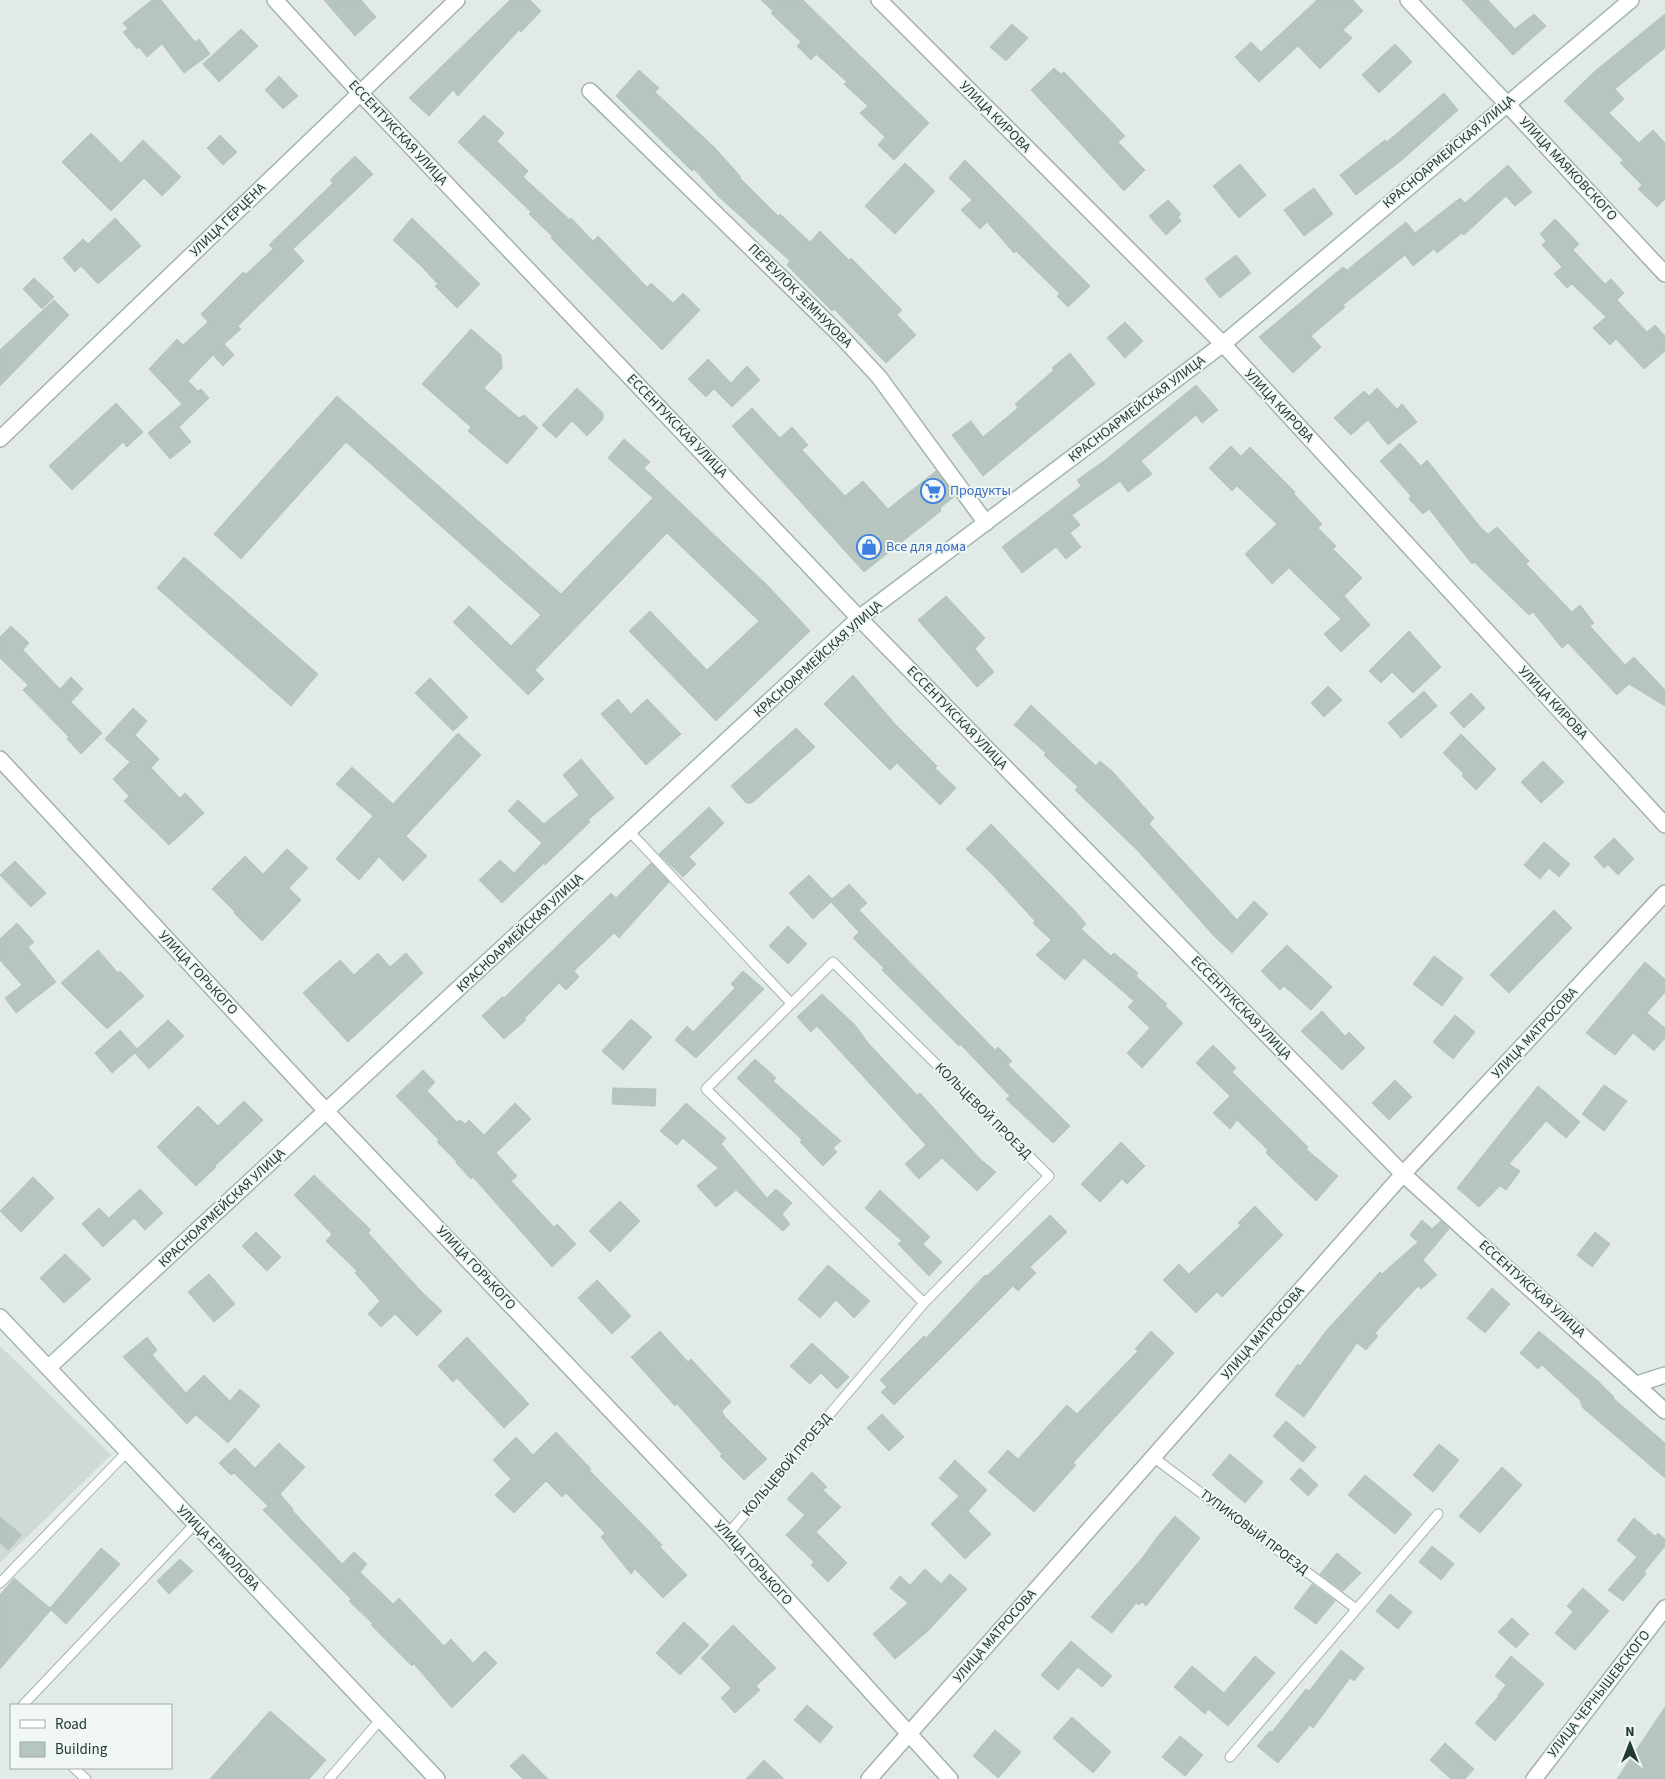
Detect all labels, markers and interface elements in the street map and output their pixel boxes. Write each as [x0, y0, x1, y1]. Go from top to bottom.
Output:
street label: ЕССЕНТУКСКАЯ УЛИЦА [344, 76, 453, 190]
street label: УЛИЦА КИРОВА [955, 77, 1036, 158]
street label: КРАСНОАРМЕЙСКАЯ УЛИЦА [1379, 90, 1520, 213]
street label: УЛИЦА МАЯКОВСКОГО [1514, 112, 1622, 226]
street label: УЛИЦА ГЕРЦЕНА [185, 178, 271, 262]
street label: ПЕРЕУЛОК ЗЕМНУХОВА [743, 239, 857, 353]
street label: КРАСНОАРМЕЙСКАЯ УЛИЦА [1064, 351, 1210, 467]
street label: УЛИЦА КИРОВА [1240, 365, 1319, 448]
street label: ЕССЕНТУКСКАЯ УЛИЦА [622, 370, 732, 483]
supermarket icon: Продукты [920, 478, 946, 504]
place label: Продукты [950, 481, 1011, 501]
shop icon: Все для дома [856, 534, 882, 560]
place label: Все для дома [886, 537, 966, 557]
street label: КРАСНОАРМЕЙСКАЯ УЛИЦА [749, 595, 887, 722]
street label: ЕССЕНТУКСКАЯ УЛИЦА [902, 662, 1012, 775]
street label: УЛИЦА КИРОВА [1514, 662, 1593, 745]
street label: КРАСНОАРМЕЙСКАЯ УЛИЦА [452, 868, 588, 997]
street label: УЛИЦА ГОРЬКОГО [154, 926, 242, 1020]
street label: ЕССЕНТУКСКАЯ УЛИЦА [1186, 952, 1296, 1065]
street label: УЛИЦА МАТРОСОВА [1487, 983, 1583, 1083]
street label: КОЛЬЦЕВОЙ ПРОЕЗД [930, 1058, 1036, 1164]
street label: КРАСНОАРМЕЙСКАЯ УЛИЦА [154, 1143, 290, 1272]
street label: УЛИЦА ГОРЬКОГО [432, 1221, 520, 1315]
street label: ЕССЕНТУКСКАЯ УЛИЦА [1474, 1235, 1590, 1343]
street label: УЛИЦА МАТРОСОВА [1217, 1282, 1310, 1384]
street label: КОЛЬЦЕВОЙ ПРОЕЗД [738, 1409, 836, 1521]
street label: ТУПИКОВЫЙ ПРОЕЗД [1195, 1484, 1313, 1580]
street label: УЛИЦА ЕРМОЛОВА [172, 1501, 264, 1596]
street label: УЛИЦА ГОРЬКОГО [709, 1516, 797, 1610]
street label: УЛИЦА МАТРОСОВА [949, 1585, 1042, 1687]
street label: УЛИЦА ЧЕРНЫШЕВСКОГО [1543, 1626, 1655, 1762]
legend [10, 1704, 172, 1769]
text: Road [55, 1714, 87, 1735]
north arrow [1605, 1719, 1655, 1769]
text: N [1625, 1722, 1635, 1742]
text: Building [55, 1739, 108, 1760]

